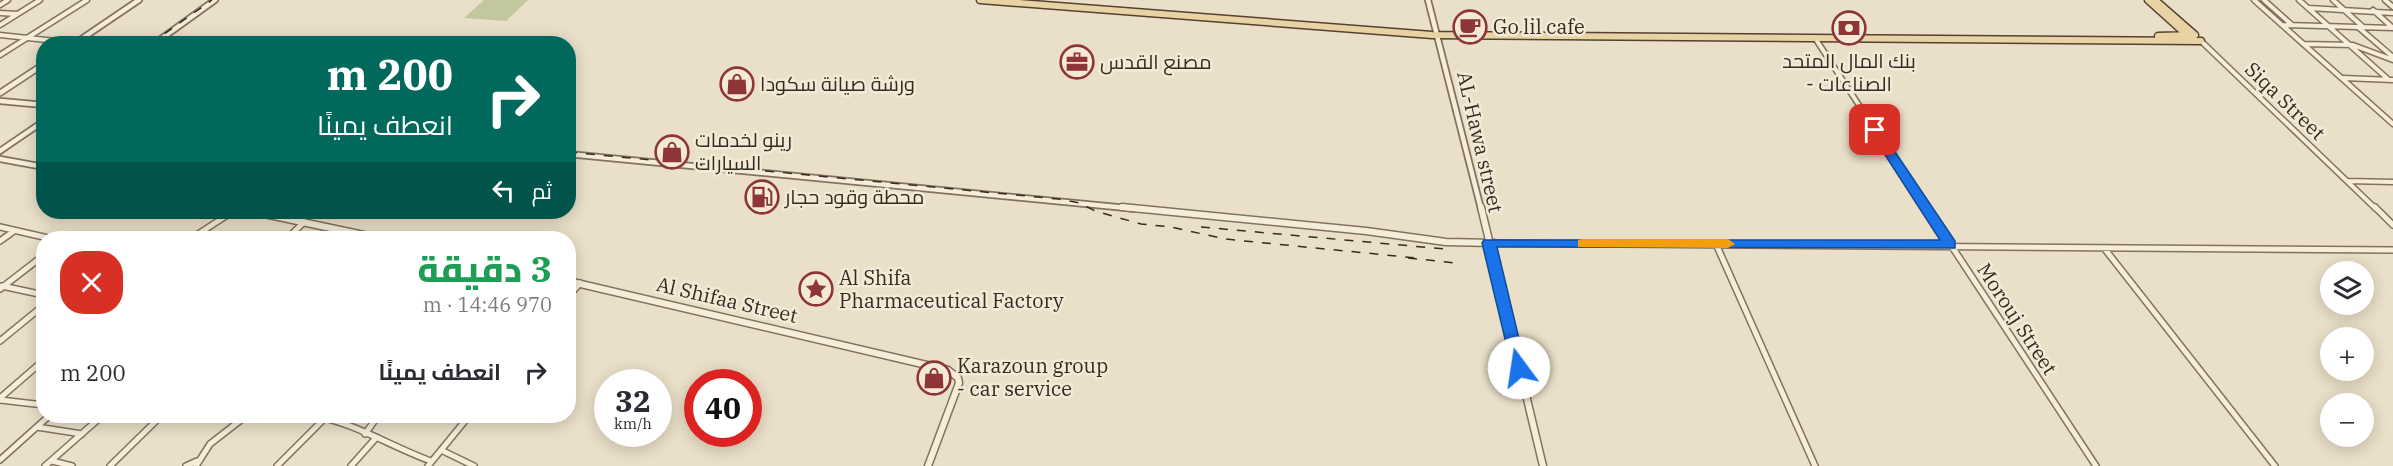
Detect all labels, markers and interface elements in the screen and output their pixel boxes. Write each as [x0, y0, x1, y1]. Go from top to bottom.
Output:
cafe icon: Go lil cafe [1452, 9, 1488, 45]
bank icon: بنك المال المتحد - الصناعات [1831, 10, 1867, 46]
place label: Go lil cafe [1493, 13, 1585, 40]
office icon: مصنع القدس [1059, 44, 1095, 80]
text: 200 m [327, 47, 453, 102]
place label: بنك المال المتحد - الصناعات [1782, 47, 1916, 97]
place label: مصنع القدس [1100, 48, 1212, 76]
street label: Siqa Street [2239, 56, 2331, 146]
icon: right [474, 60, 552, 138]
shop icon: ورشة صيانة سكودا [719, 66, 755, 102]
street label: AL-Hawa street [1451, 69, 1510, 215]
place label: ورشة صيانة سكودا [760, 70, 915, 97]
pin [1849, 104, 1900, 155]
text: انعطف يمينًا [317, 107, 453, 142]
icon: arrive [1858, 113, 1891, 146]
place label: رينو لخدمات السيارات [695, 126, 792, 176]
shop icon: رينو لخدمات السيارات [654, 134, 690, 170]
icon: left [487, 174, 520, 207]
text: ثم [532, 176, 552, 205]
fuel station icon: محطة وقود حجار [744, 179, 780, 215]
place label: محطة وقود حجار [784, 183, 924, 210]
text: 3 دقيقة [417, 245, 552, 292]
button: close [60, 251, 123, 314]
street label: Morouj Street [1971, 258, 2064, 380]
map controls [2320, 261, 2374, 447]
button: layers [2320, 261, 2374, 315]
place label: Al Shifa Pharmaceutical Factory [839, 264, 1064, 314]
street label: Al Shifaa Street [654, 270, 800, 329]
place icon: Al Shifa Pharmaceutical Factory [798, 271, 834, 307]
text: 970 m · 14:46 [423, 291, 552, 318]
button: + [2320, 327, 2374, 381]
position arrow [1487, 336, 1551, 400]
place label: Karazoun group - car service [957, 352, 1108, 402]
icon: right [519, 356, 552, 389]
text: انعطف يمينًا [379, 357, 501, 386]
text: 200 m [60, 358, 126, 387]
shop icon: Karazoun group - car service [916, 360, 952, 396]
speed limit sign: 40 [684, 369, 762, 447]
text: 32 [615, 381, 651, 420]
button: − [2320, 393, 2374, 447]
text: km/h [614, 414, 652, 433]

